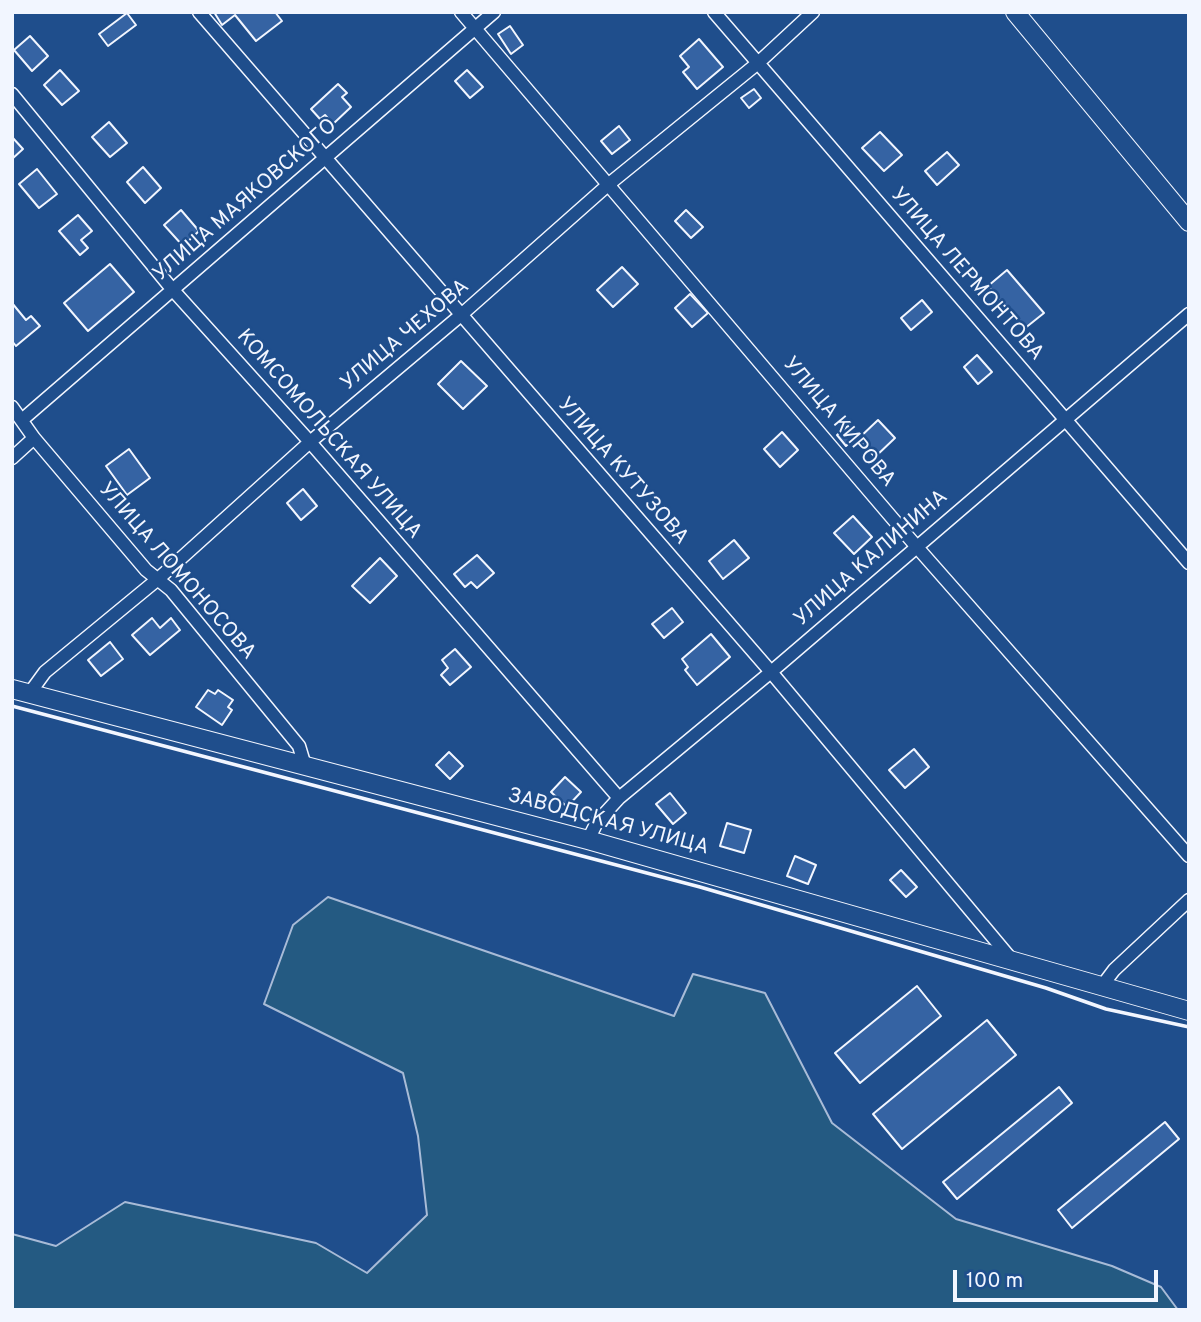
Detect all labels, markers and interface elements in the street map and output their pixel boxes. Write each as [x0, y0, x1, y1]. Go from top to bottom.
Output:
street label: УЛИЦА МАЯКОВСКОГО [149, 114, 343, 288]
street label: УЛИЦА ЛЕРМОНТОВА [884, 183, 1048, 367]
street label: УЛИЦА ЧЕХОВА [337, 275, 475, 397]
street label: КОМСОМОЛЬСКАЯ УЛИЦА [230, 325, 426, 545]
street label: УЛИЦА КИРОВА [776, 353, 900, 493]
street label: УЛИЦА КУТУЗОВА [551, 393, 693, 551]
street label: УЛИЦА ЛОМОНОСОВА [92, 478, 260, 666]
street label: УЛИЦА КАЛИНИНА [790, 485, 954, 633]
street label: ЗАВОДСКАЯ УЛИЦА [505, 784, 711, 862]
scale bar [956, 1256, 1161, 1300]
text: 100 m [966, 1268, 1023, 1295]

